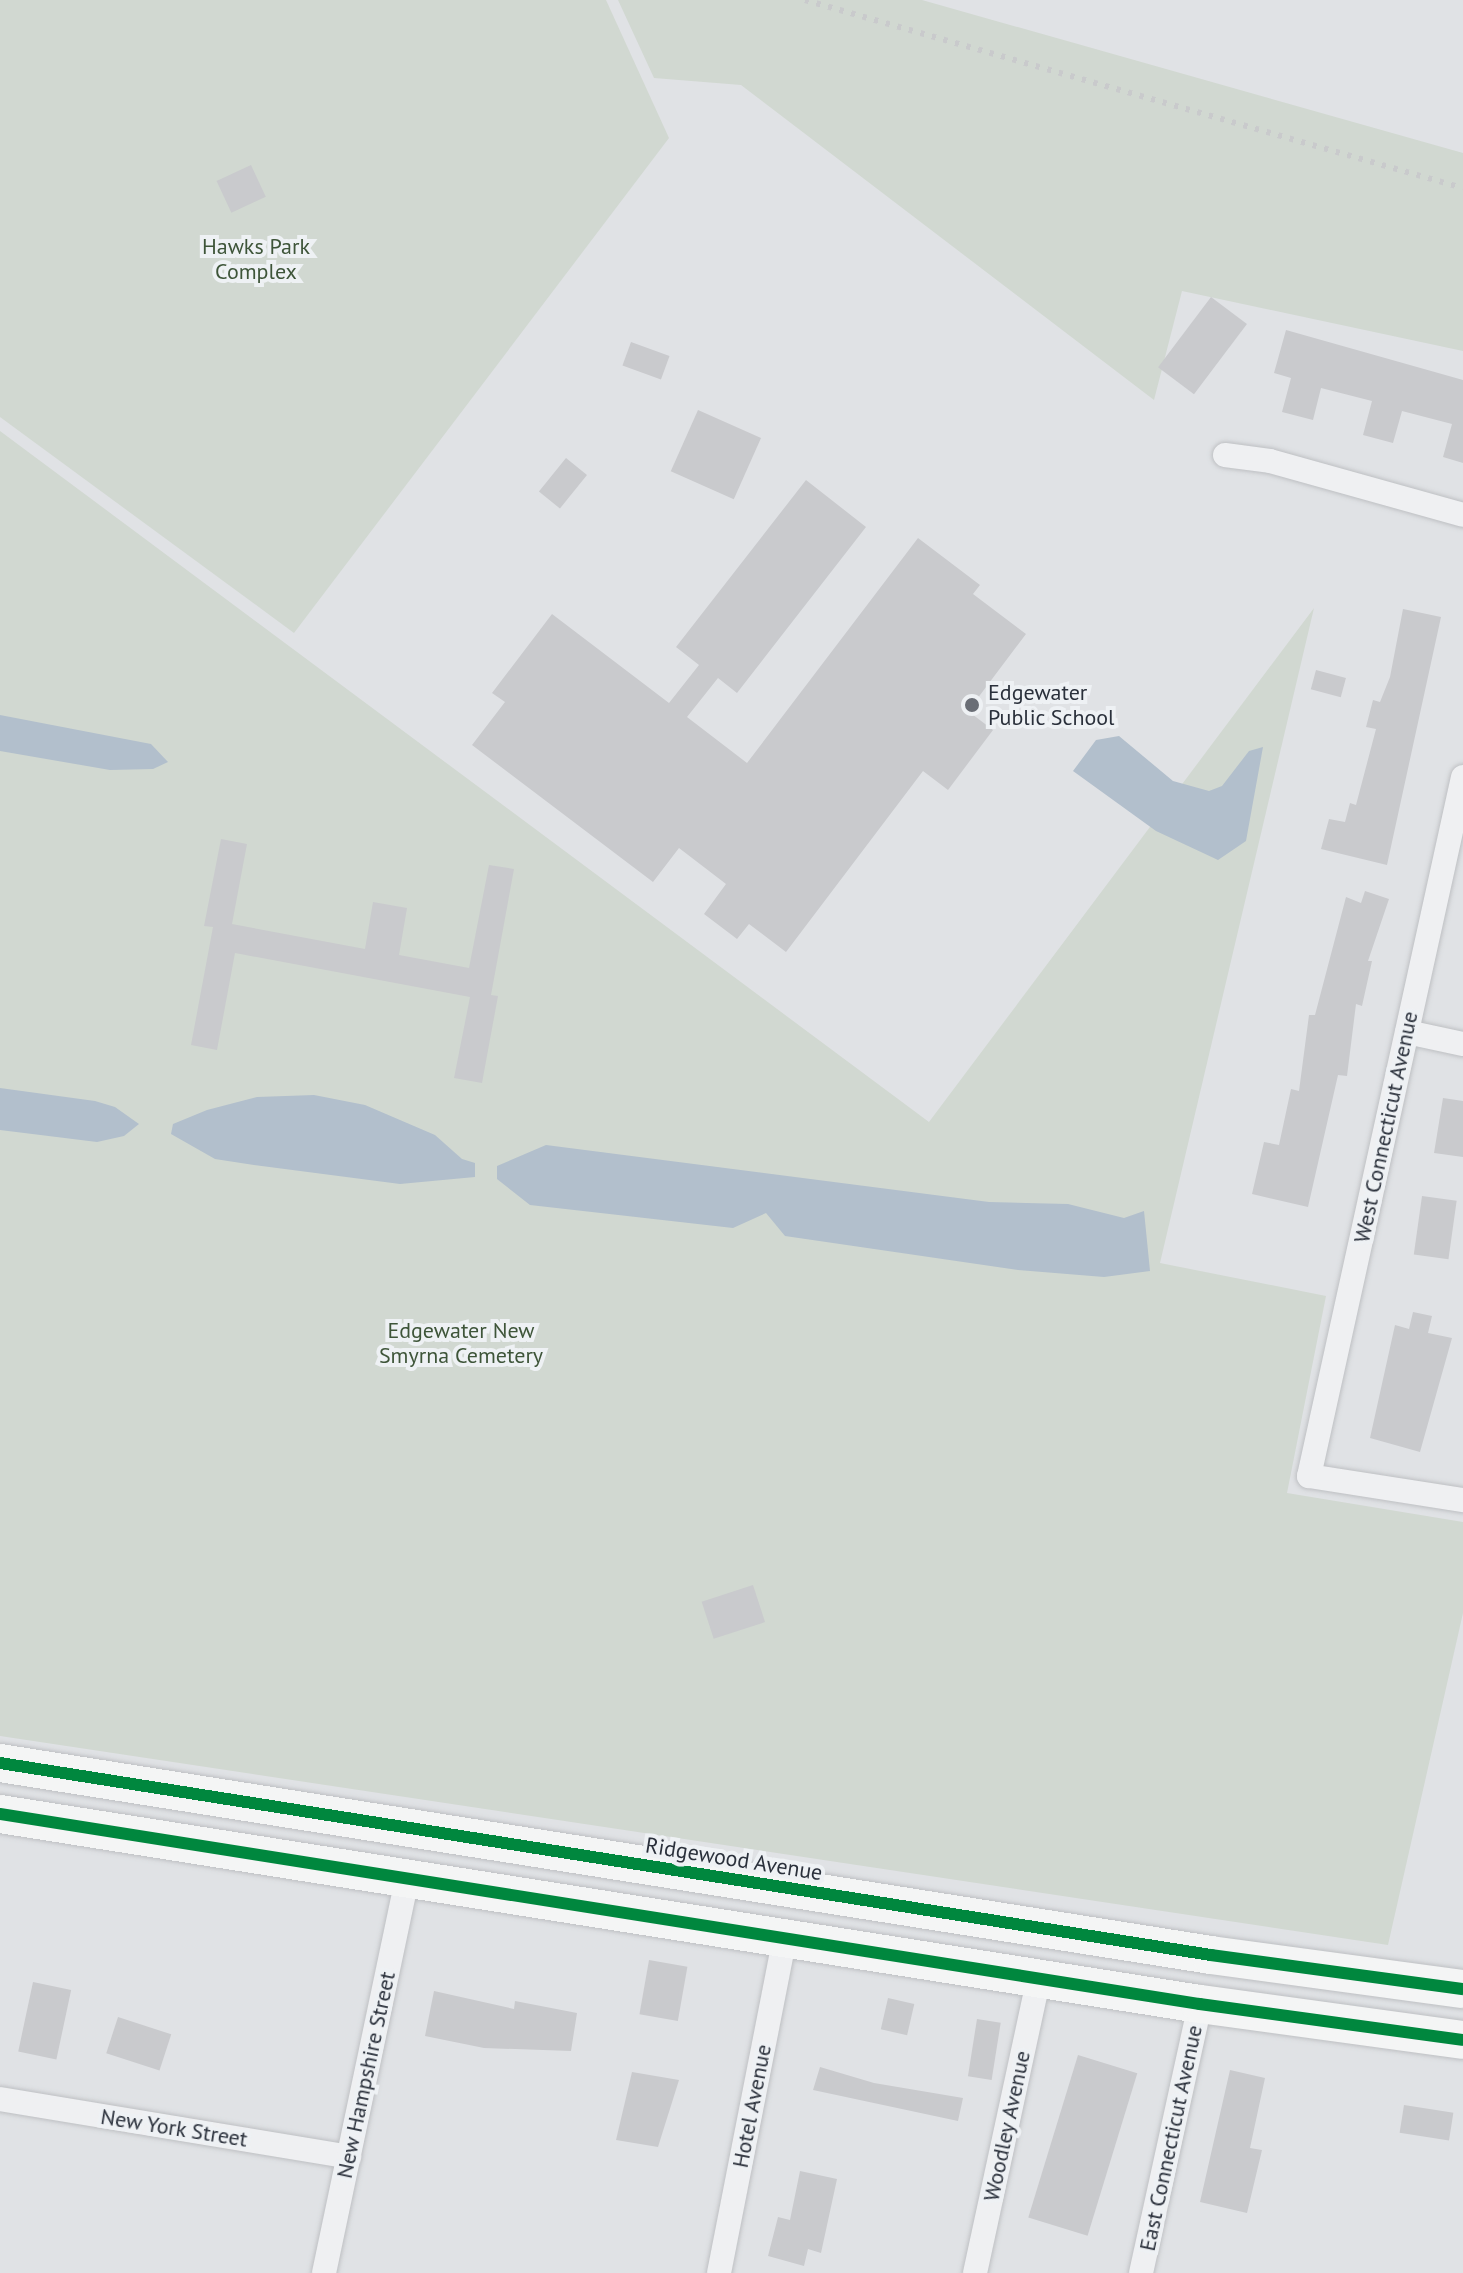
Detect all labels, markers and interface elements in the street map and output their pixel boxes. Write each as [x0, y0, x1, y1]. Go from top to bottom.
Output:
park label: Hawks Park Complex [202, 233, 310, 284]
place label: Edgewater Public School [988, 679, 1115, 730]
marker: Edgewater Public School [963, 696, 981, 714]
street label: West Connecticut Avenue [1348, 1008, 1424, 1246]
park label: Edgewater New Smyrna Cemetery [379, 1317, 543, 1368]
street label: Ridgewood Avenue [643, 1832, 825, 1886]
street label: New Hampshire Street [331, 1969, 401, 2181]
street label: East Connecticut Avenue [1134, 2022, 1208, 2254]
street label: Hotel Avenue [727, 2042, 777, 2170]
street label: Woodley Avenue [978, 2048, 1036, 2204]
street label: New York Street [98, 2103, 250, 2153]

